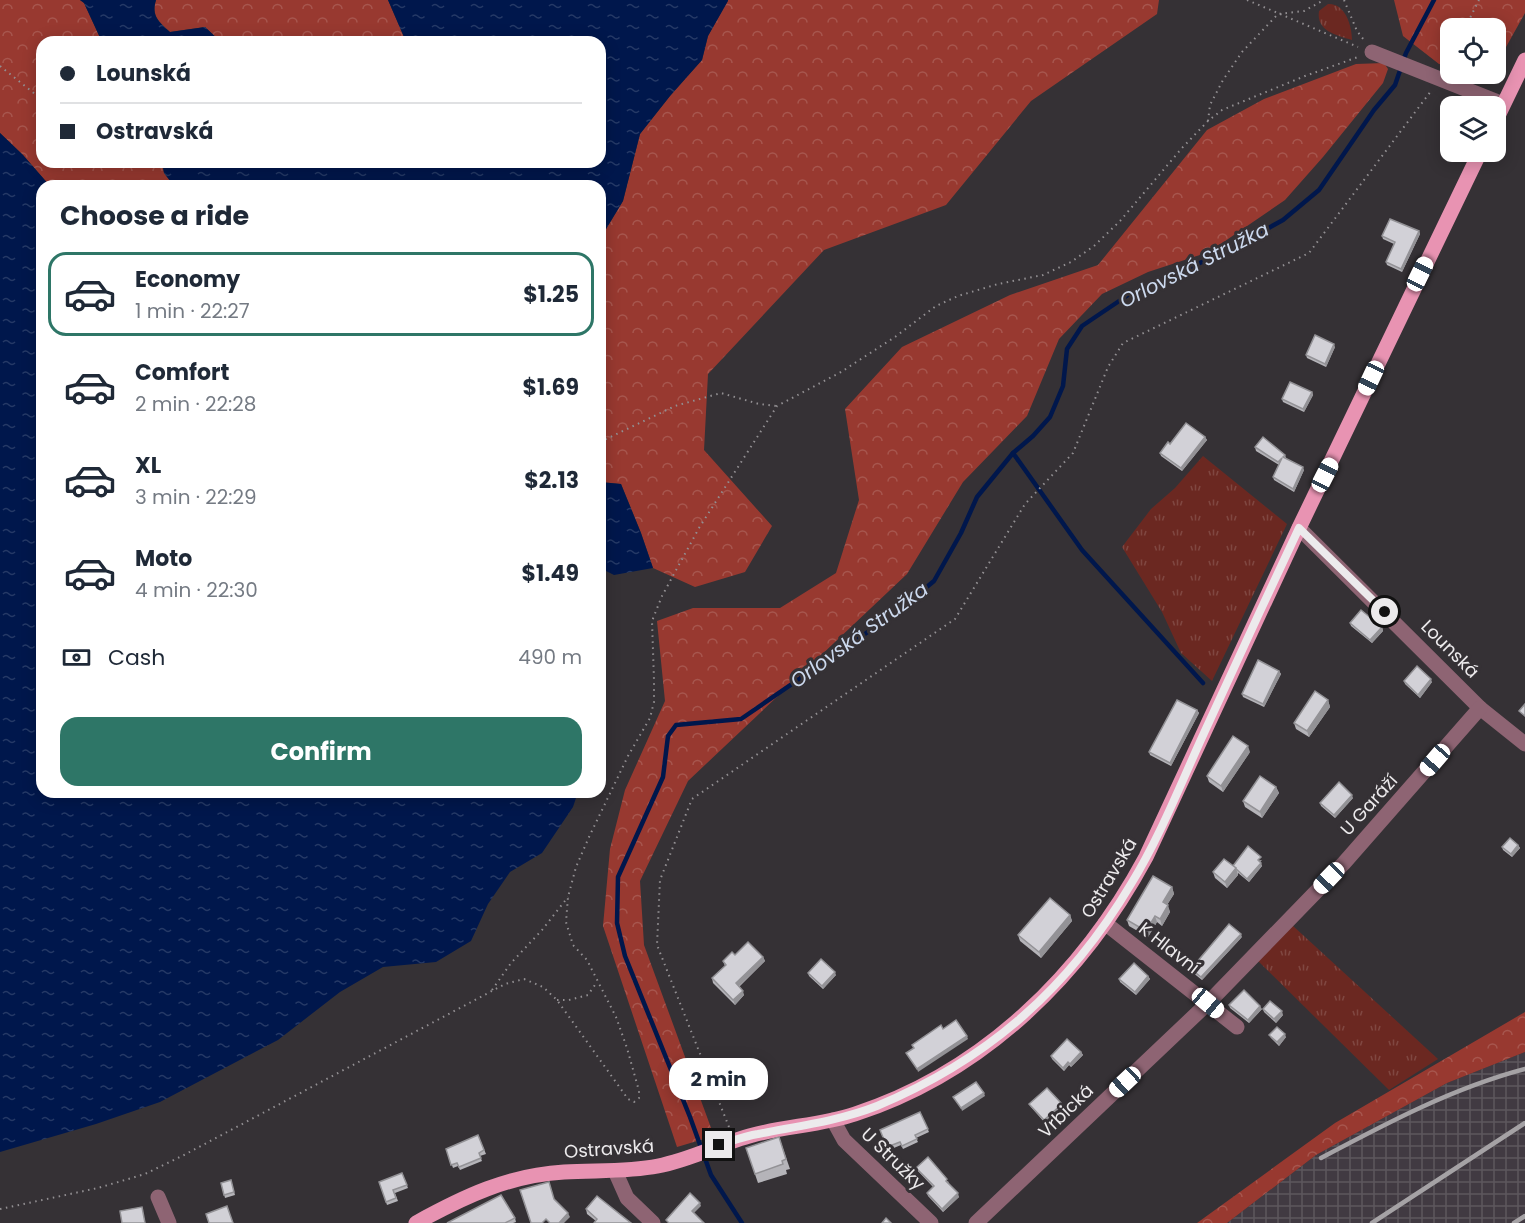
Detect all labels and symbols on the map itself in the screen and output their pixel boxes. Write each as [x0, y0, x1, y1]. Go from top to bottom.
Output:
water label: Orlovská Stružka [1114, 215, 1274, 315]
car [1404, 254, 1436, 294]
car [1355, 358, 1387, 398]
car [1309, 455, 1341, 495]
water label: Orlovská Stružka [784, 575, 934, 695]
route start [1371, 598, 1398, 625]
street label: Lounská [1416, 614, 1485, 683]
car [1416, 741, 1454, 779]
street label: U Garáží [1334, 769, 1403, 841]
street label: Ostravská [1075, 833, 1142, 923]
car [1310, 859, 1348, 897]
street label: K Hlavní [1134, 916, 1205, 979]
car [1188, 985, 1228, 1021]
callout: 2 min [670, 1058, 768, 1100]
car [1106, 1063, 1144, 1101]
street label: Vrbická [1033, 1078, 1099, 1143]
street label: U Stružky [856, 1122, 931, 1195]
route end [705, 1131, 732, 1158]
street label: Ostravská [563, 1133, 655, 1164]

